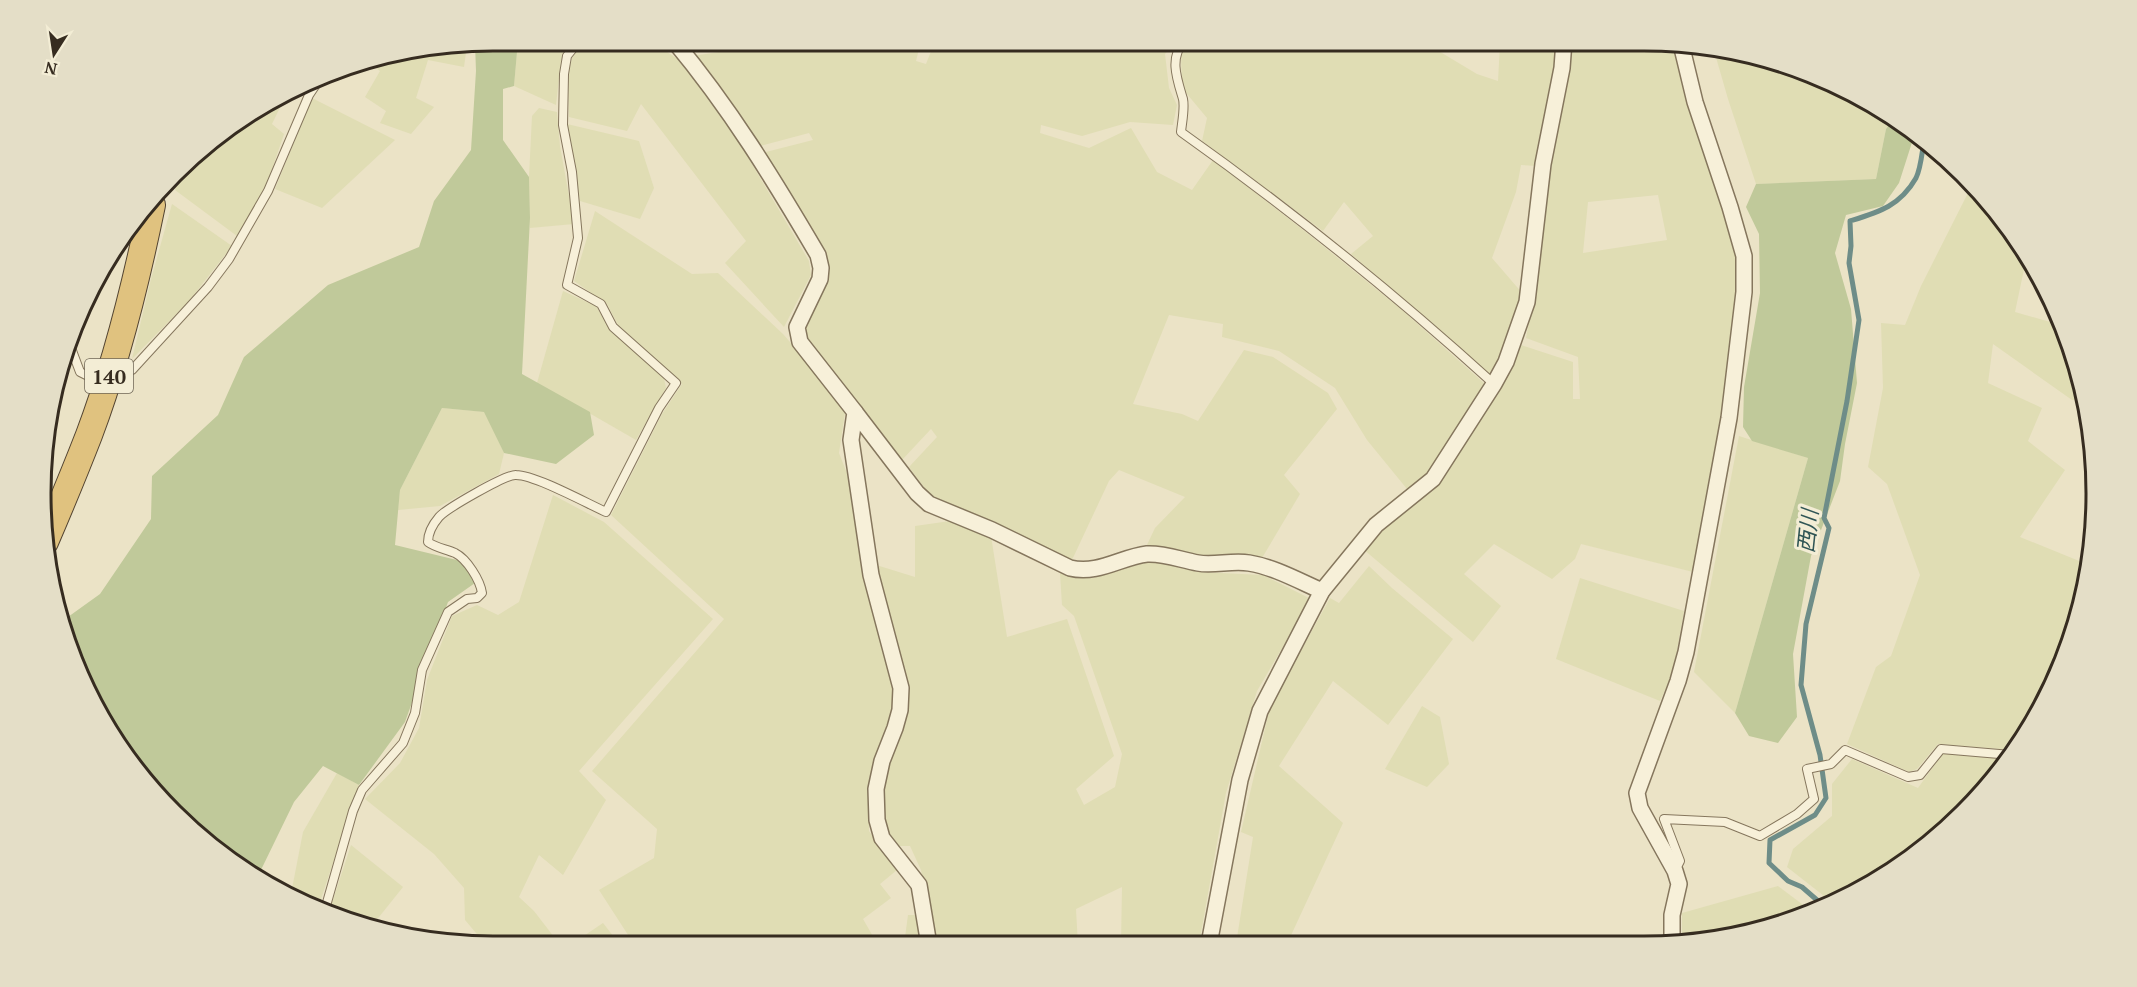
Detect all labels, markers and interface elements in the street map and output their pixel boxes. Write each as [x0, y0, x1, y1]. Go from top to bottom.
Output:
north arrow [24, 24, 84, 84]
text: N [43, 57, 59, 81]
road number: 140 [85, 359, 133, 393]
water label: 西川 [1790, 506, 1824, 554]

